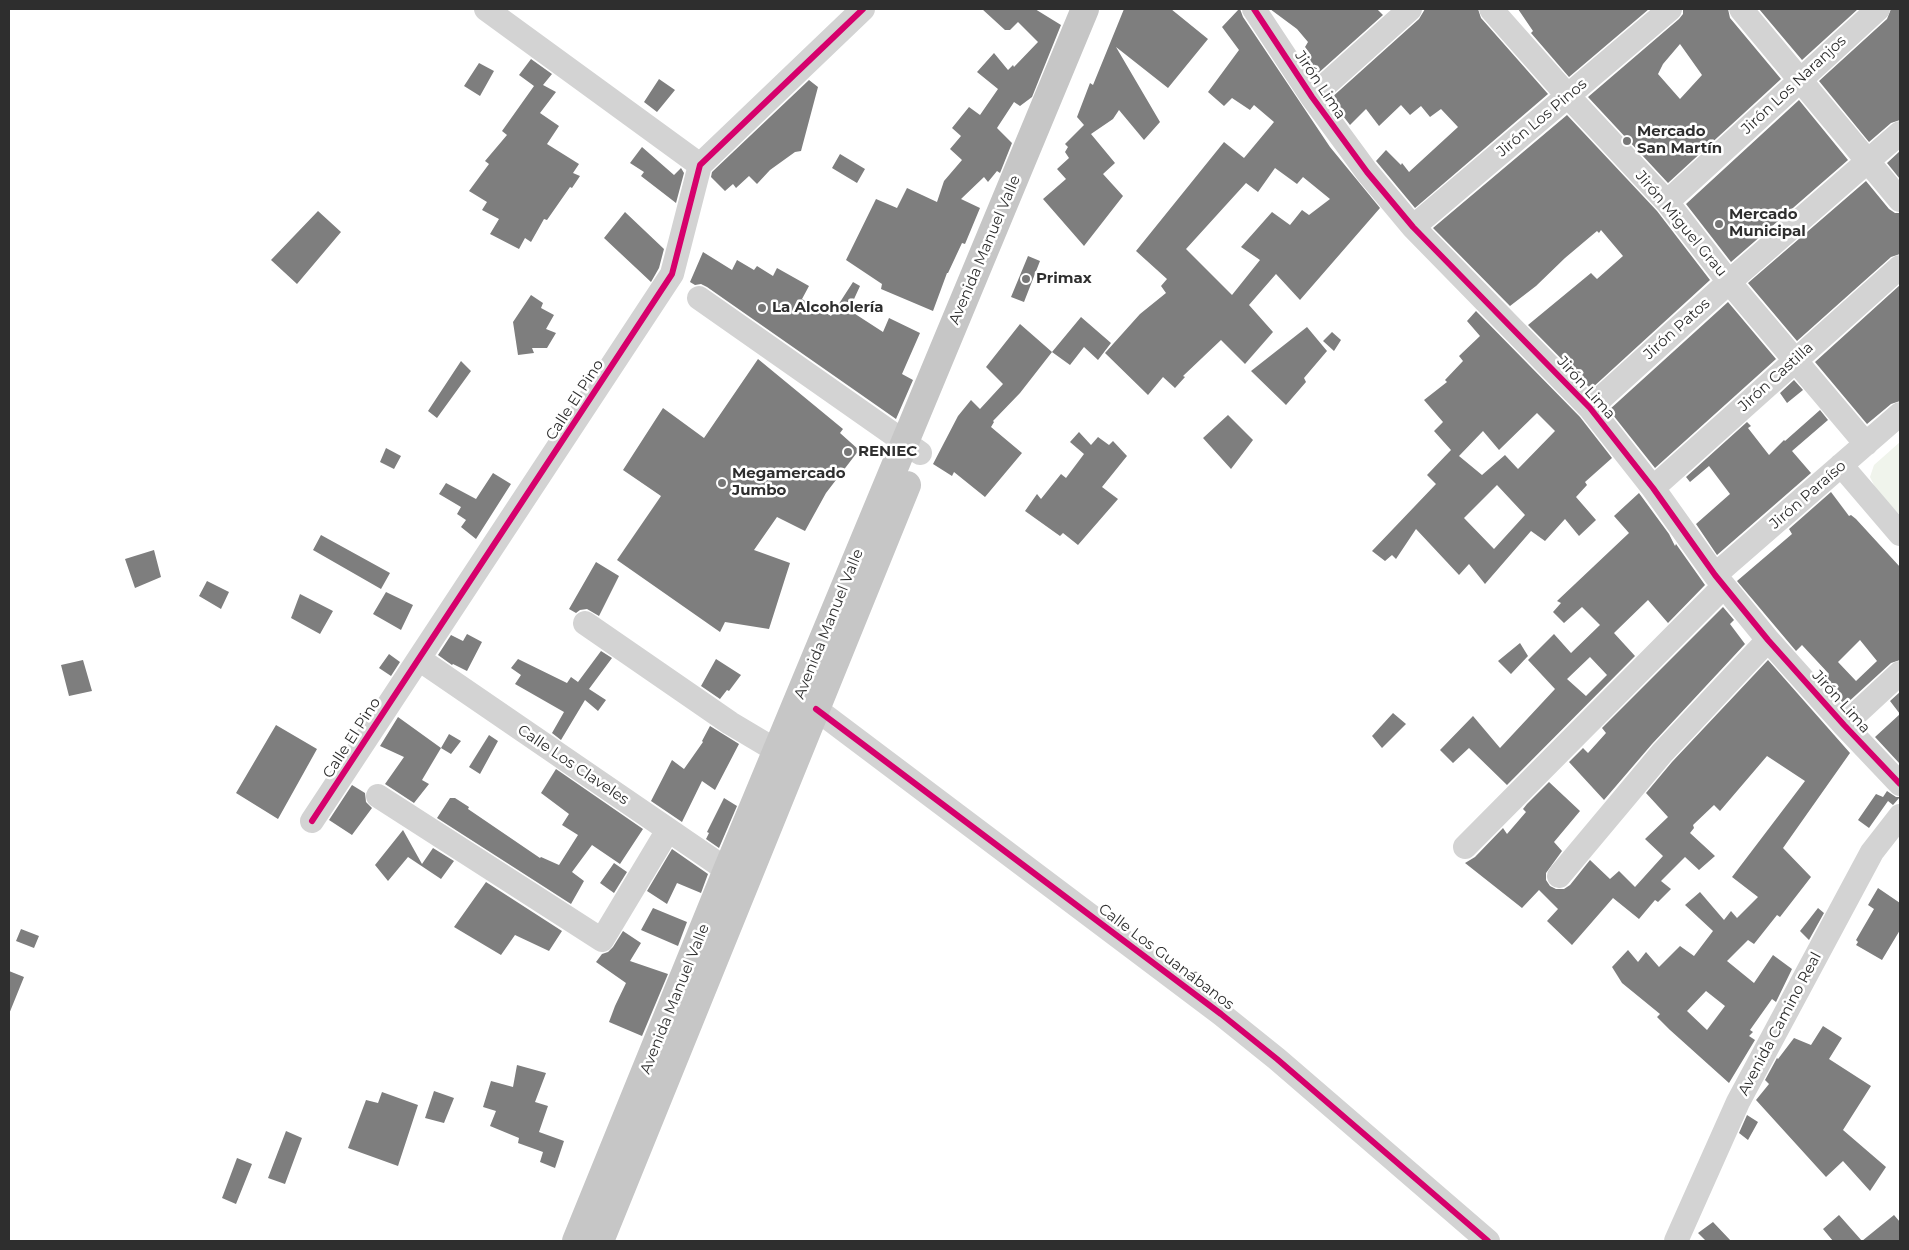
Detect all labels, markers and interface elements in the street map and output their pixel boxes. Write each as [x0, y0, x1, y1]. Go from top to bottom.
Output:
street label: Jirón Los Naranjos [1738, 32, 1850, 138]
street label: Jirón Lima [1291, 47, 1349, 123]
street label: Jirón Los Pinos [1493, 75, 1591, 161]
place label: Mercado San Martín [1637, 123, 1722, 158]
marker: Mercado San Martín [1621, 135, 1633, 147]
street label: Jirón Miguel Grau [1632, 167, 1730, 281]
street label: Avenida Manuel Valle [945, 173, 1025, 327]
place label: Mercado Municipal [1729, 206, 1806, 241]
marker: Mercado Municipal [1713, 218, 1725, 230]
place label: Primax [1036, 270, 1092, 288]
marker: Primax [1020, 273, 1032, 285]
street label: Jirón Patos [1640, 295, 1714, 363]
place label: La Alcoholería [772, 299, 884, 317]
marker: La Alcoholería [756, 302, 768, 314]
street label: Jirón Castilla [1735, 339, 1817, 415]
street label: Jirón Lima [1553, 353, 1619, 423]
street label: Calle El Pino [542, 356, 608, 444]
place label: RENIEC [858, 443, 917, 461]
marker: RENIEC [842, 446, 854, 458]
street label: Jirón Paraíso [1766, 457, 1850, 533]
place label: Megamercado Jumbo [732, 465, 846, 500]
marker: Megamercado Jumbo [716, 477, 728, 489]
street label: Avenida Manuel Valle [791, 546, 867, 702]
street label: Jirón Lima [1808, 667, 1874, 737]
street label: Calle El Pino [319, 694, 385, 782]
street label: Calle Los Claveles [514, 721, 632, 809]
street label: Calle Los Guanábanos [1095, 900, 1237, 1014]
street label: Avenida Manuel Valle [637, 921, 713, 1077]
street label: Avenida Camino Real [1735, 949, 1825, 1099]

